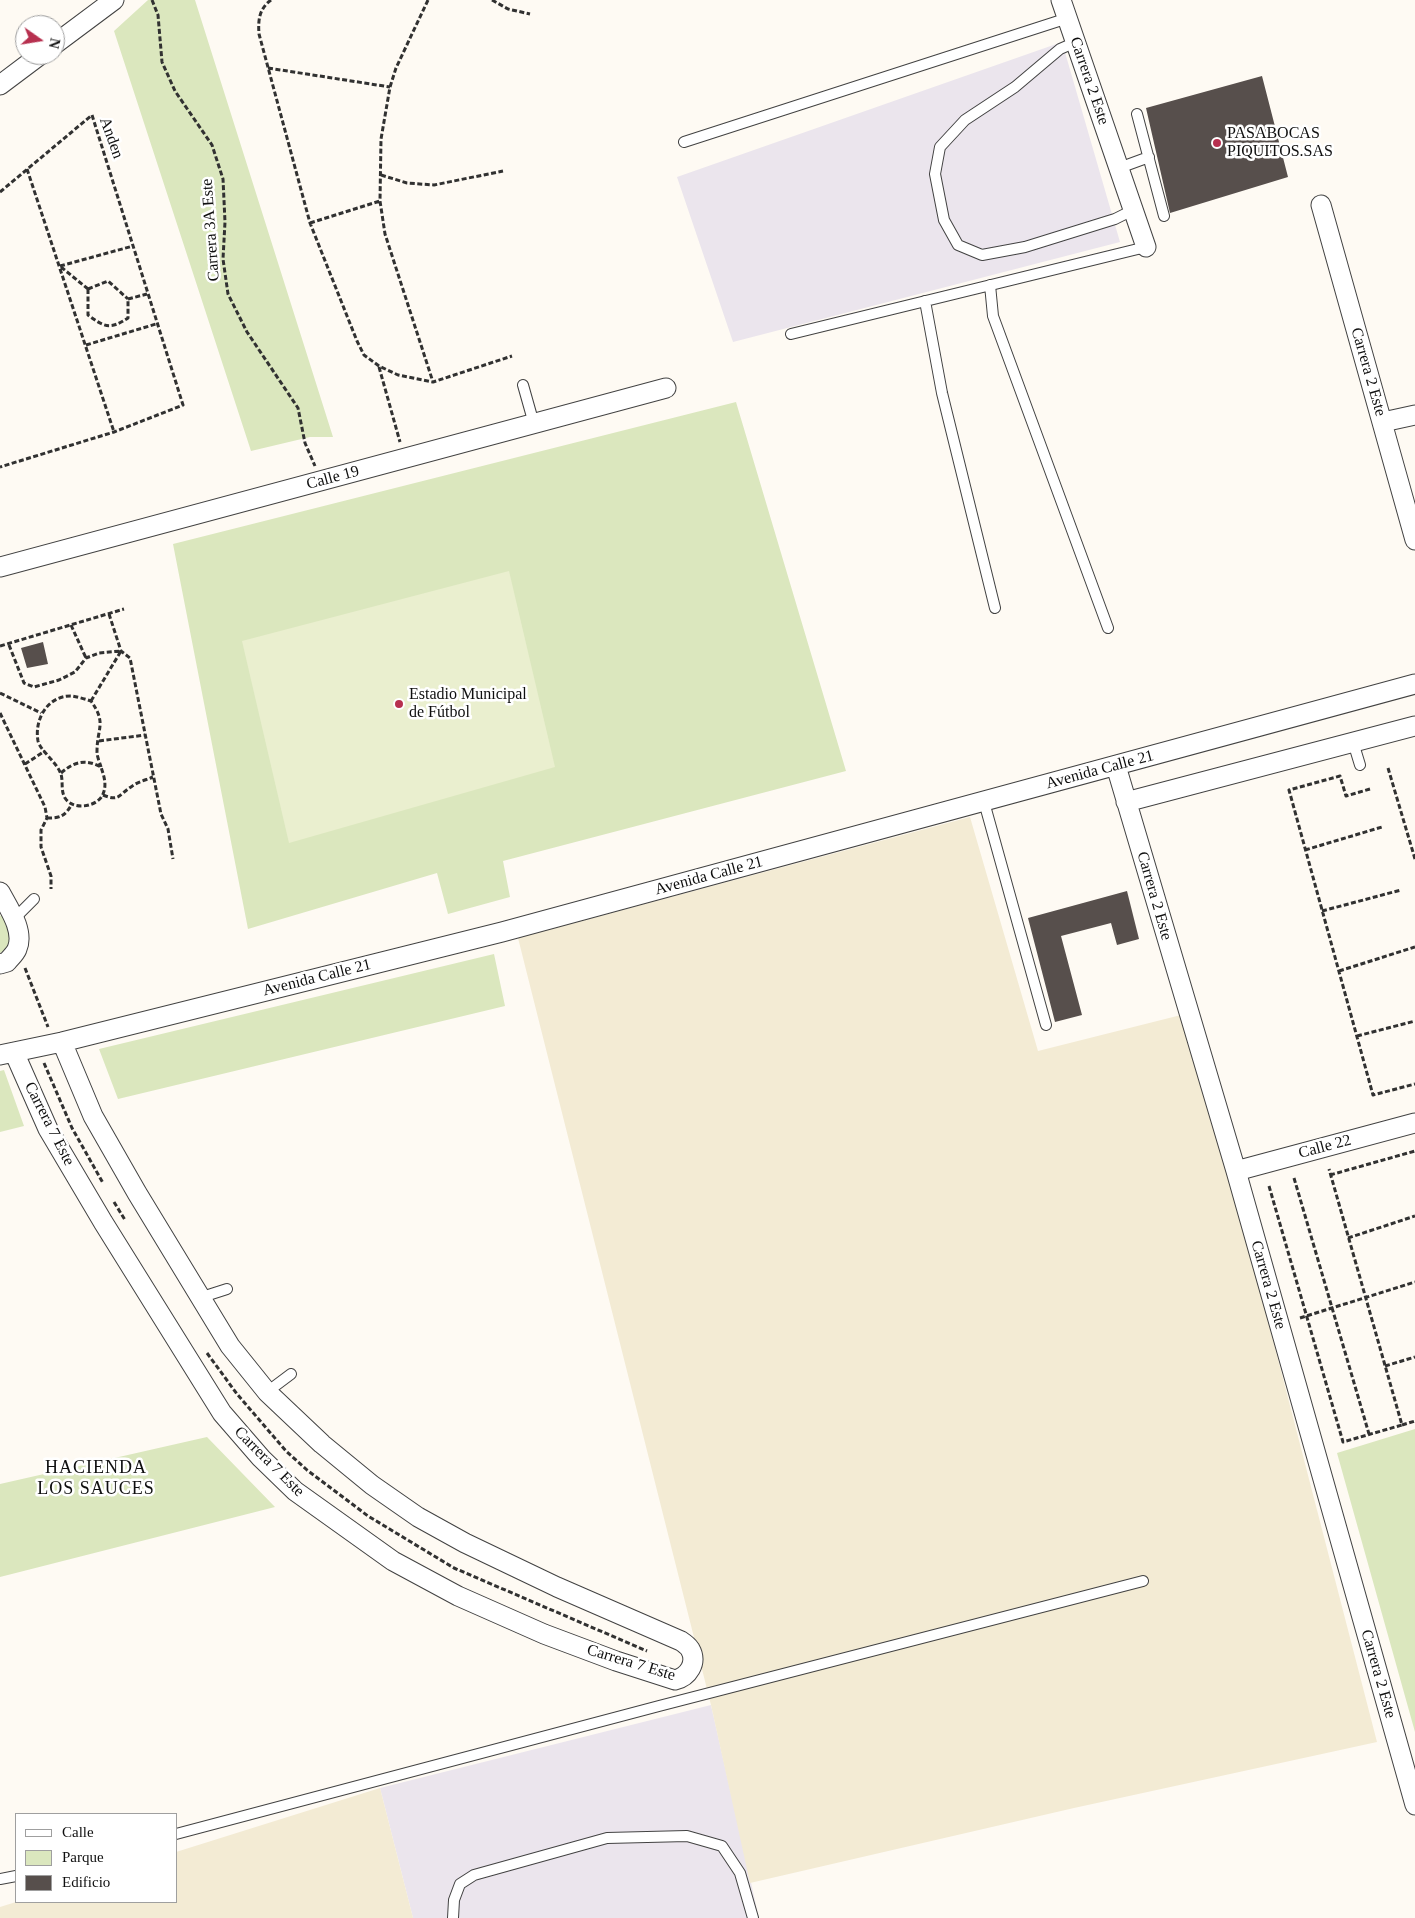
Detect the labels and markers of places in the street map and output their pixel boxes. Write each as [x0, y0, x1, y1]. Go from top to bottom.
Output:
place label: PASABOCAS PIQUITOS.SAS [1227, 124, 1333, 162]
marker: PASABOCAS PIQUITOS.SAS [1211, 137, 1223, 149]
place label: Estadio Municipal de Fútbol [409, 685, 527, 723]
marker: Estadio Municipal de Fútbol [393, 698, 405, 710]

